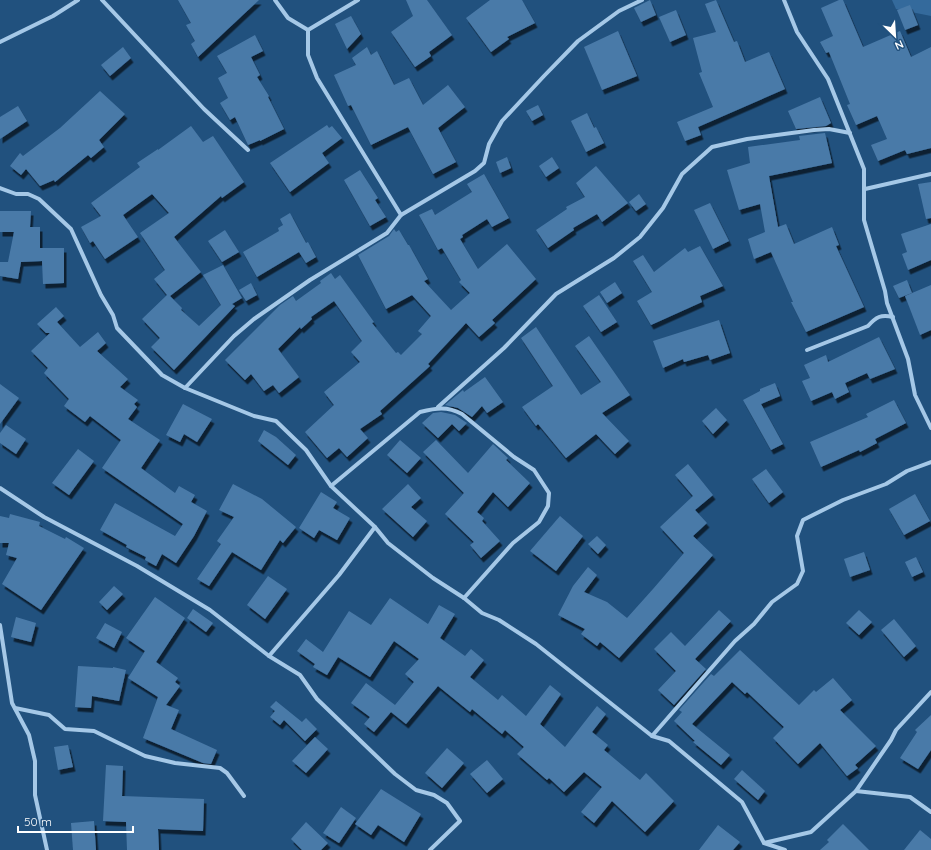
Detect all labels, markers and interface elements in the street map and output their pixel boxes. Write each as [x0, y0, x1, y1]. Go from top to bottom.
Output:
north arrow [875, 16, 915, 56]
text: N [893, 37, 906, 53]
scale bar [18, 808, 133, 834]
text: 50 m [24, 814, 52, 829]

